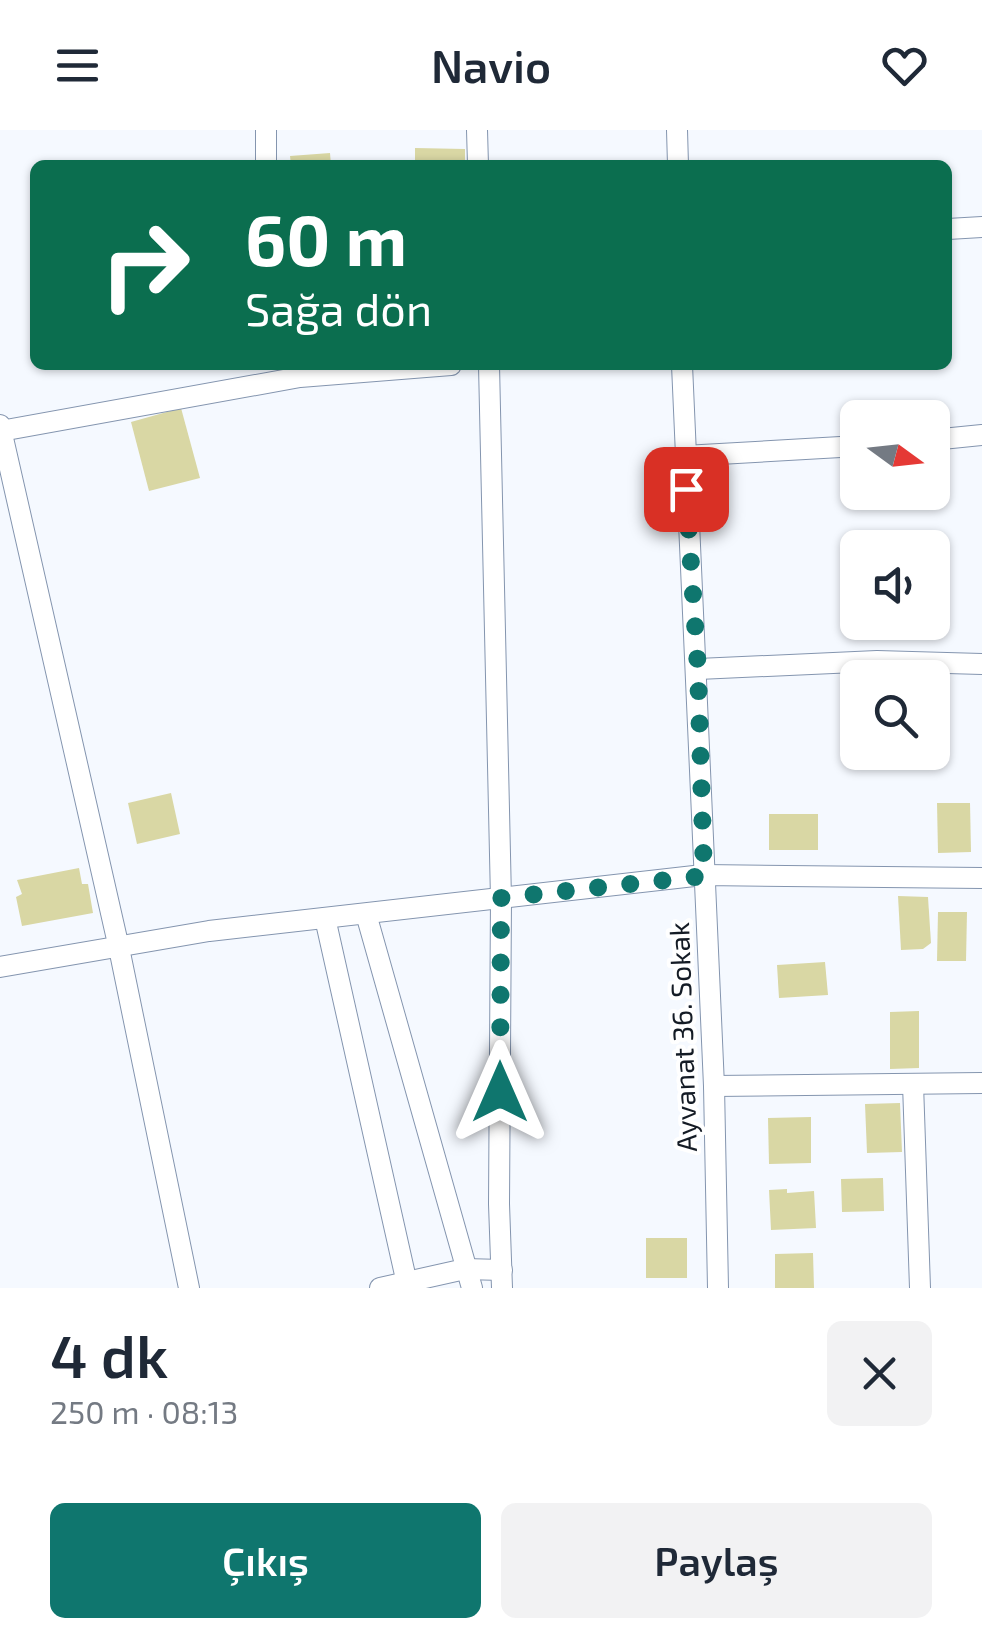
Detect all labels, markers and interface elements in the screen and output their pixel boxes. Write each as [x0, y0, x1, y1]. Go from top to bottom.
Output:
icon: menu [50, 38, 105, 93]
text: Navio [431, 38, 551, 92]
icon: heart [877, 38, 932, 93]
text: 60 m [245, 196, 407, 280]
icon: right [80, 200, 210, 330]
text: Sağa dön [245, 281, 432, 335]
north arrow [840, 400, 950, 510]
map controls [840, 400, 950, 770]
pin [644, 447, 729, 532]
icon: arrive [659, 462, 714, 517]
button: sound [840, 530, 950, 640]
button: search [840, 660, 950, 770]
street label: Ayvanat 36. Sokak [661, 921, 703, 1153]
position arrow [448, 1040, 552, 1144]
text: 4 dk [50, 1318, 168, 1390]
button: close [827, 1321, 932, 1426]
text: 250 m · 08:13 [50, 1392, 238, 1430]
button: Çıkış [50, 1503, 481, 1618]
button: Paylaş [501, 1503, 932, 1618]

